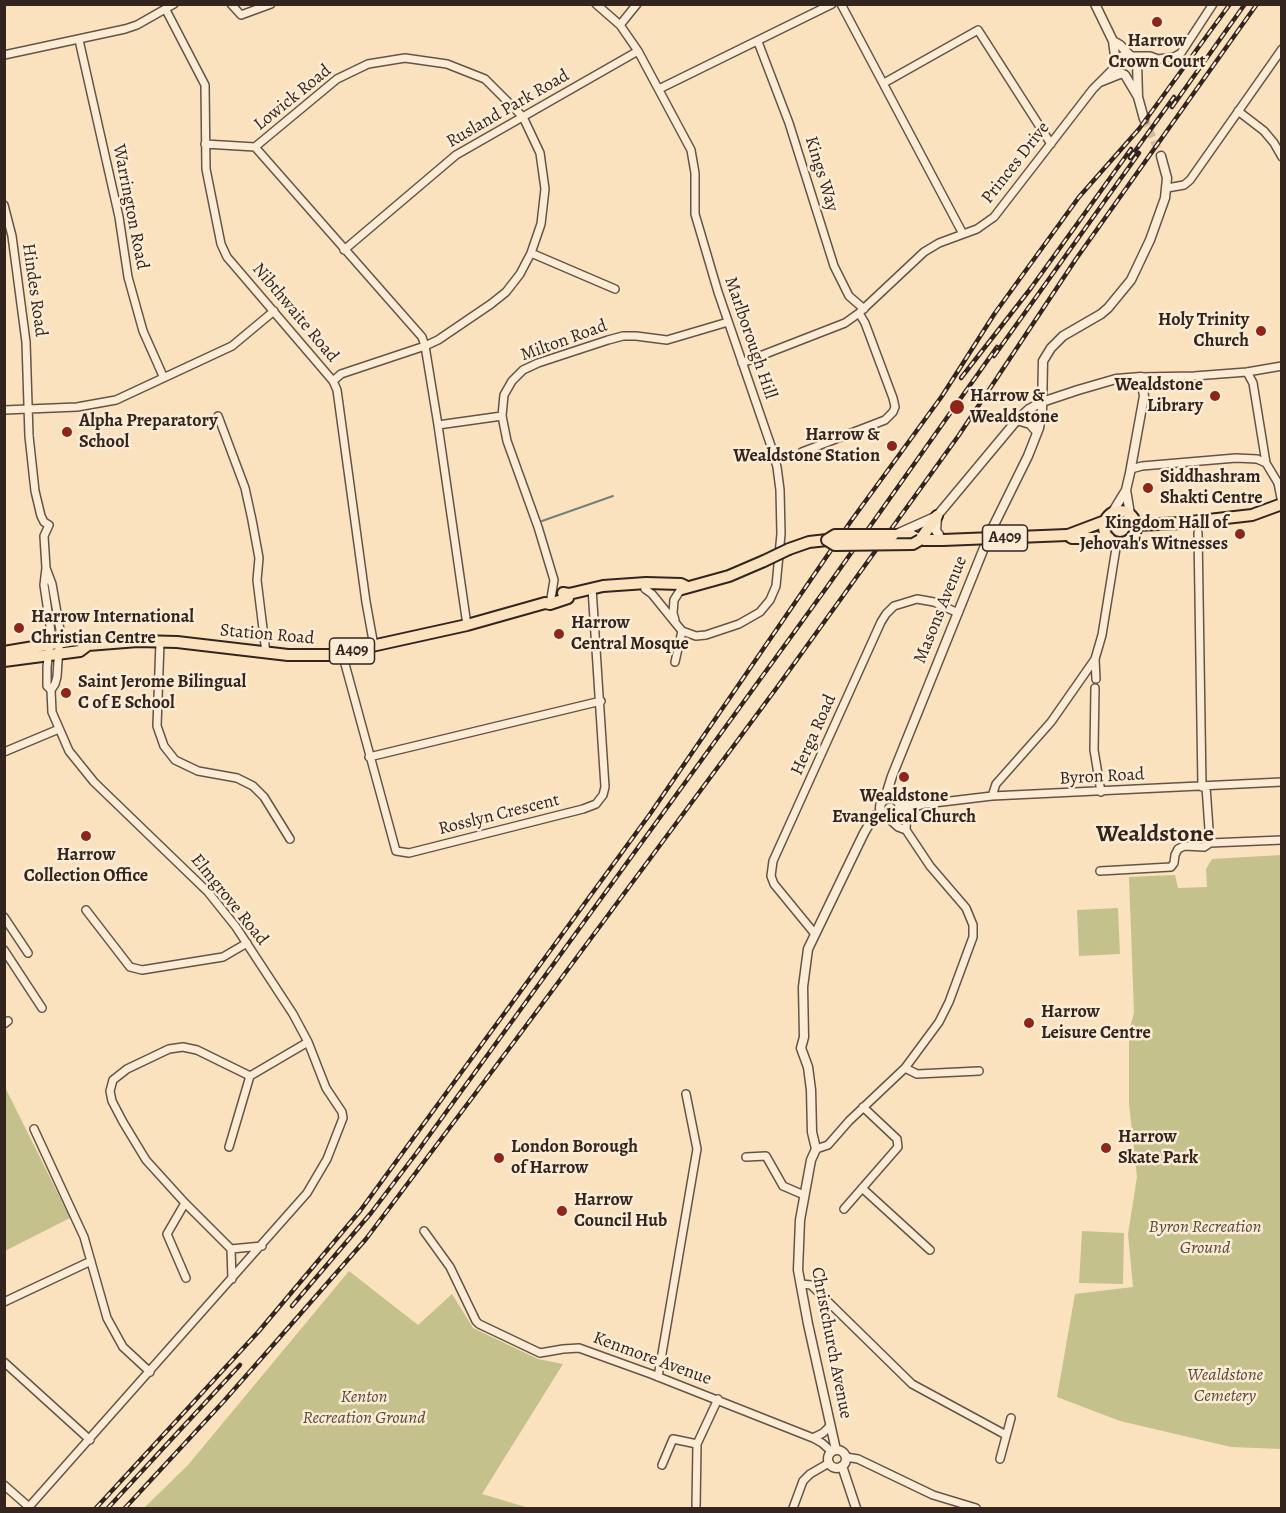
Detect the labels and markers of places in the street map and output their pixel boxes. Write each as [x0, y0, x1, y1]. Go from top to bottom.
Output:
marker: Harrow Crown Court [1150, 15, 1164, 29]
place label: Harrow Crown Court [1109, 31, 1205, 74]
place label: Holy Trinity Church [1158, 310, 1249, 352]
marker: Holy Trinity Church [1254, 324, 1268, 338]
place label: Wealdstone Library [1114, 375, 1203, 418]
place label: Harrow & Wealdstone [970, 386, 1059, 428]
marker: Wealdstone Library [1208, 389, 1222, 403]
marker: Harrow & Wealdstone [948, 398, 966, 416]
place label: Alpha Preparatory School [79, 411, 218, 454]
marker: Alpha Preparatory School [60, 425, 74, 439]
place label: Harrow & Wealdstone Station [733, 425, 880, 468]
marker: Harrow & Wealdstone Station [885, 439, 899, 453]
place label: Siddhashram Shakti Centre [1160, 467, 1262, 510]
marker: Siddhashram Shakti Centre [1141, 481, 1155, 495]
place label: Kingdom Hall of Jehovah's Witnesses [1080, 513, 1228, 556]
marker: Kingdom Hall of Jehovah's Witnesses [1233, 527, 1247, 541]
place label: Harrow International Christian Centre [31, 607, 194, 650]
place label: Harrow Central Mosque [571, 613, 689, 656]
marker: Harrow International Christian Centre [12, 621, 26, 635]
marker: Harrow Central Mosque [552, 627, 566, 641]
place label: Saint Jerome Bilingual C of E School [78, 672, 246, 714]
marker: Saint Jerome Bilingual C of E School [59, 686, 73, 700]
marker: Wealdstone Evangelical Church [897, 770, 911, 784]
place label: Wealdstone Evangelical Church [832, 786, 976, 828]
marker: Harrow Collection Office [79, 829, 93, 843]
place label: Harrow Collection Office [24, 845, 148, 888]
place label: Harrow Leisure Centre [1041, 1002, 1151, 1044]
marker: Harrow Leisure Centre [1022, 1016, 1036, 1030]
place label: Harrow Skate Park [1118, 1127, 1198, 1170]
place label: London Borough of Harrow [511, 1137, 638, 1180]
marker: Harrow Skate Park [1099, 1141, 1113, 1155]
marker: London Borough of Harrow [492, 1151, 506, 1165]
place label: Harrow Council Hub [574, 1190, 667, 1232]
marker: Harrow Council Hub [555, 1204, 569, 1218]

